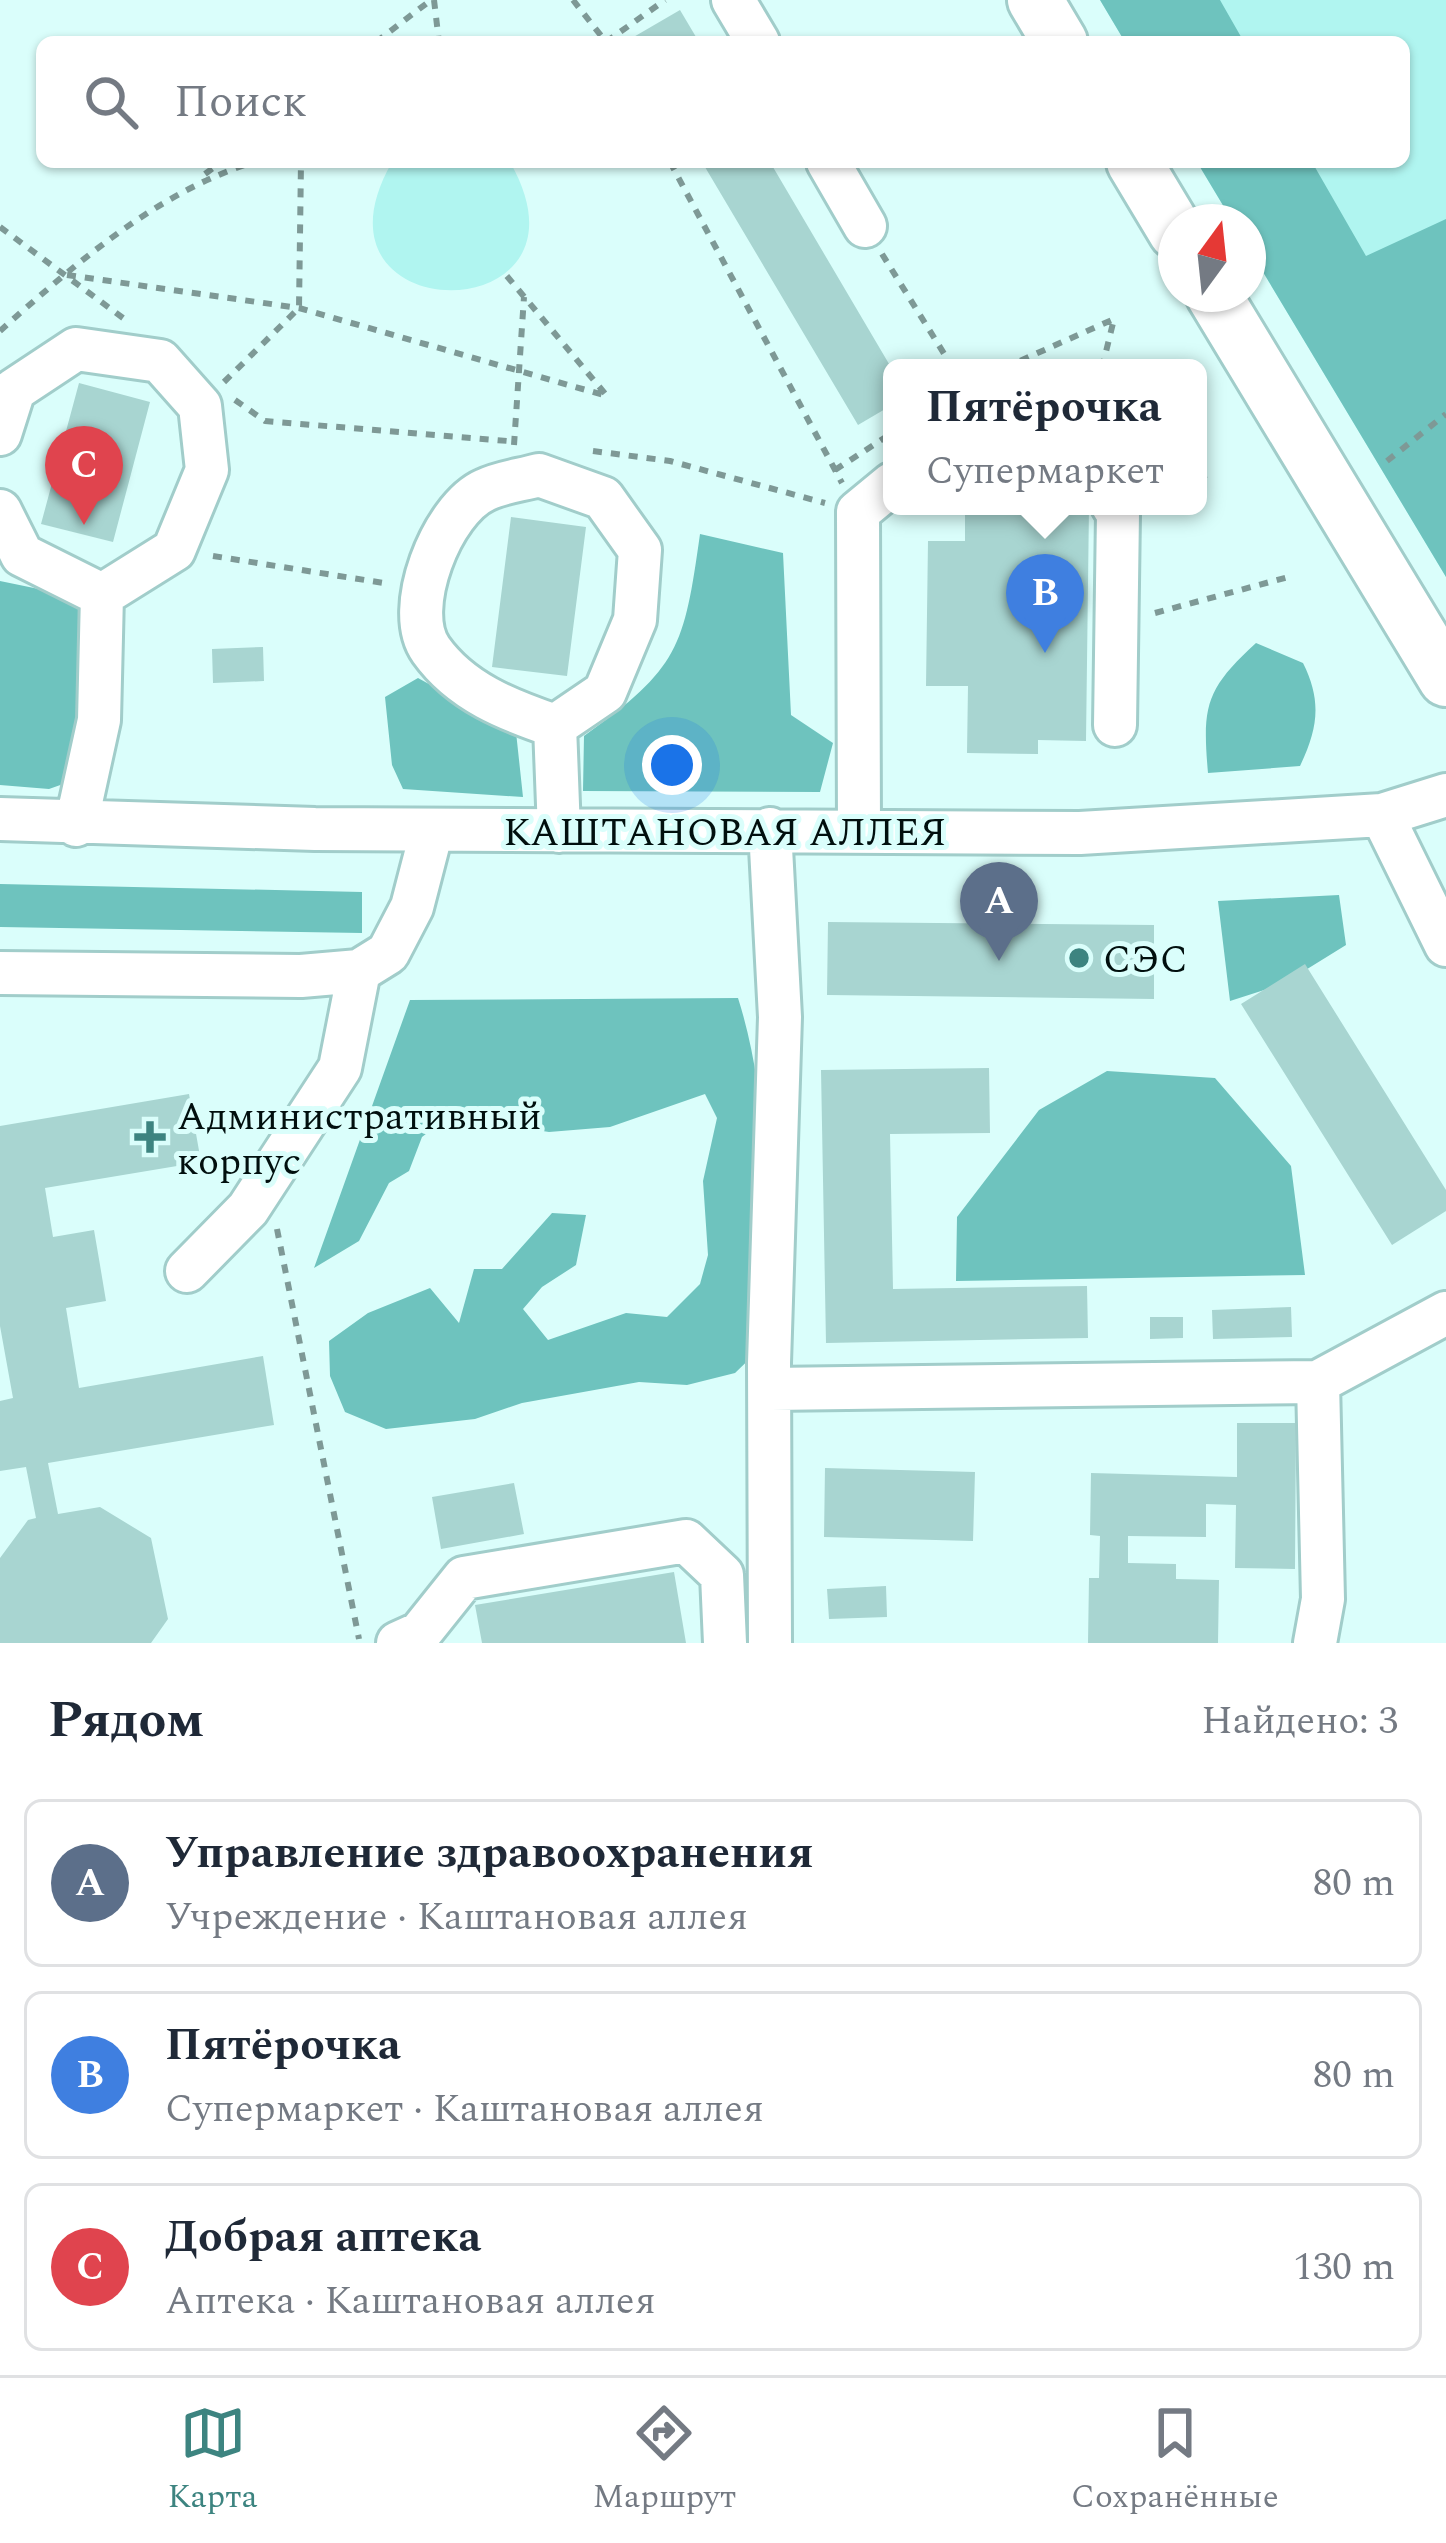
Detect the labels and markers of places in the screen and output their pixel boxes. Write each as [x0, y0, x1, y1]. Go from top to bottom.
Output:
pin: C [45, 426, 123, 525]
pin: B [1006, 554, 1084, 653]
pin: A [960, 862, 1038, 961]
place label: СЭС [1103, 931, 1188, 990]
marker: СЭС [1066, 945, 1092, 971]
place label: Административный корпус [177, 1088, 542, 1192]
marker: Административный корпус [134, 1121, 166, 1153]

